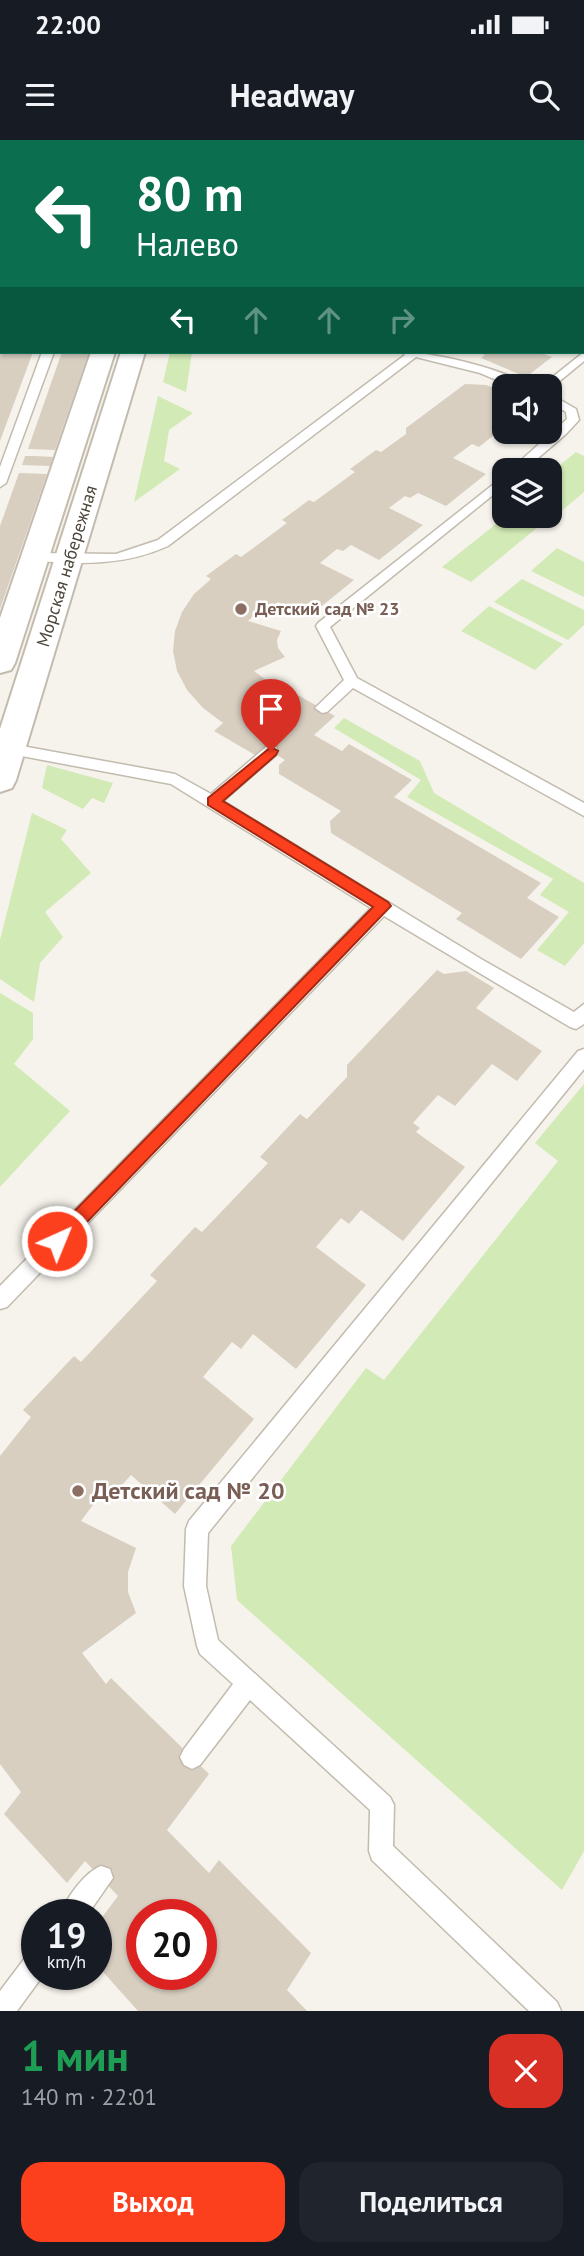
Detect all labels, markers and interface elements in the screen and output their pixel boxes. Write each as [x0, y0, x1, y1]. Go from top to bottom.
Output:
text: 22:00 [35, 8, 101, 41]
text: Headway [230, 74, 354, 116]
icon: menu [21, 76, 59, 114]
icon: search [525, 76, 563, 114]
text: 80 m [136, 161, 243, 225]
icon: left [21, 168, 112, 259]
text: Налево [136, 223, 239, 265]
icon: left [164, 301, 202, 339]
icon: ahead [237, 301, 275, 339]
icon: ahead [310, 301, 348, 339]
icon: right [383, 301, 421, 339]
map controls [492, 374, 562, 528]
button: sound [492, 374, 562, 444]
button: layers [492, 458, 562, 528]
street label: Морская набережная [31, 482, 102, 650]
place label: Детский сад № 23 [255, 597, 399, 620]
marker: Детский сад № 23 [233, 601, 249, 617]
pin [241, 679, 301, 751]
icon: arrive [252, 690, 290, 728]
position arrow [20, 1204, 94, 1278]
place label: Детский сад № 20 [92, 1475, 285, 1506]
marker: Детский сад № 20 [70, 1483, 86, 1499]
speed limit sign: 20 [126, 1899, 217, 1990]
text: 19 [47, 1912, 86, 1958]
text: km/h [47, 1950, 86, 1973]
text: 1 мин [21, 2028, 129, 2083]
button: close [489, 2034, 563, 2108]
text: 140 m · 22:01 [21, 2082, 157, 2111]
button: Выход [21, 2162, 285, 2242]
button: Поделиться [299, 2162, 563, 2242]

